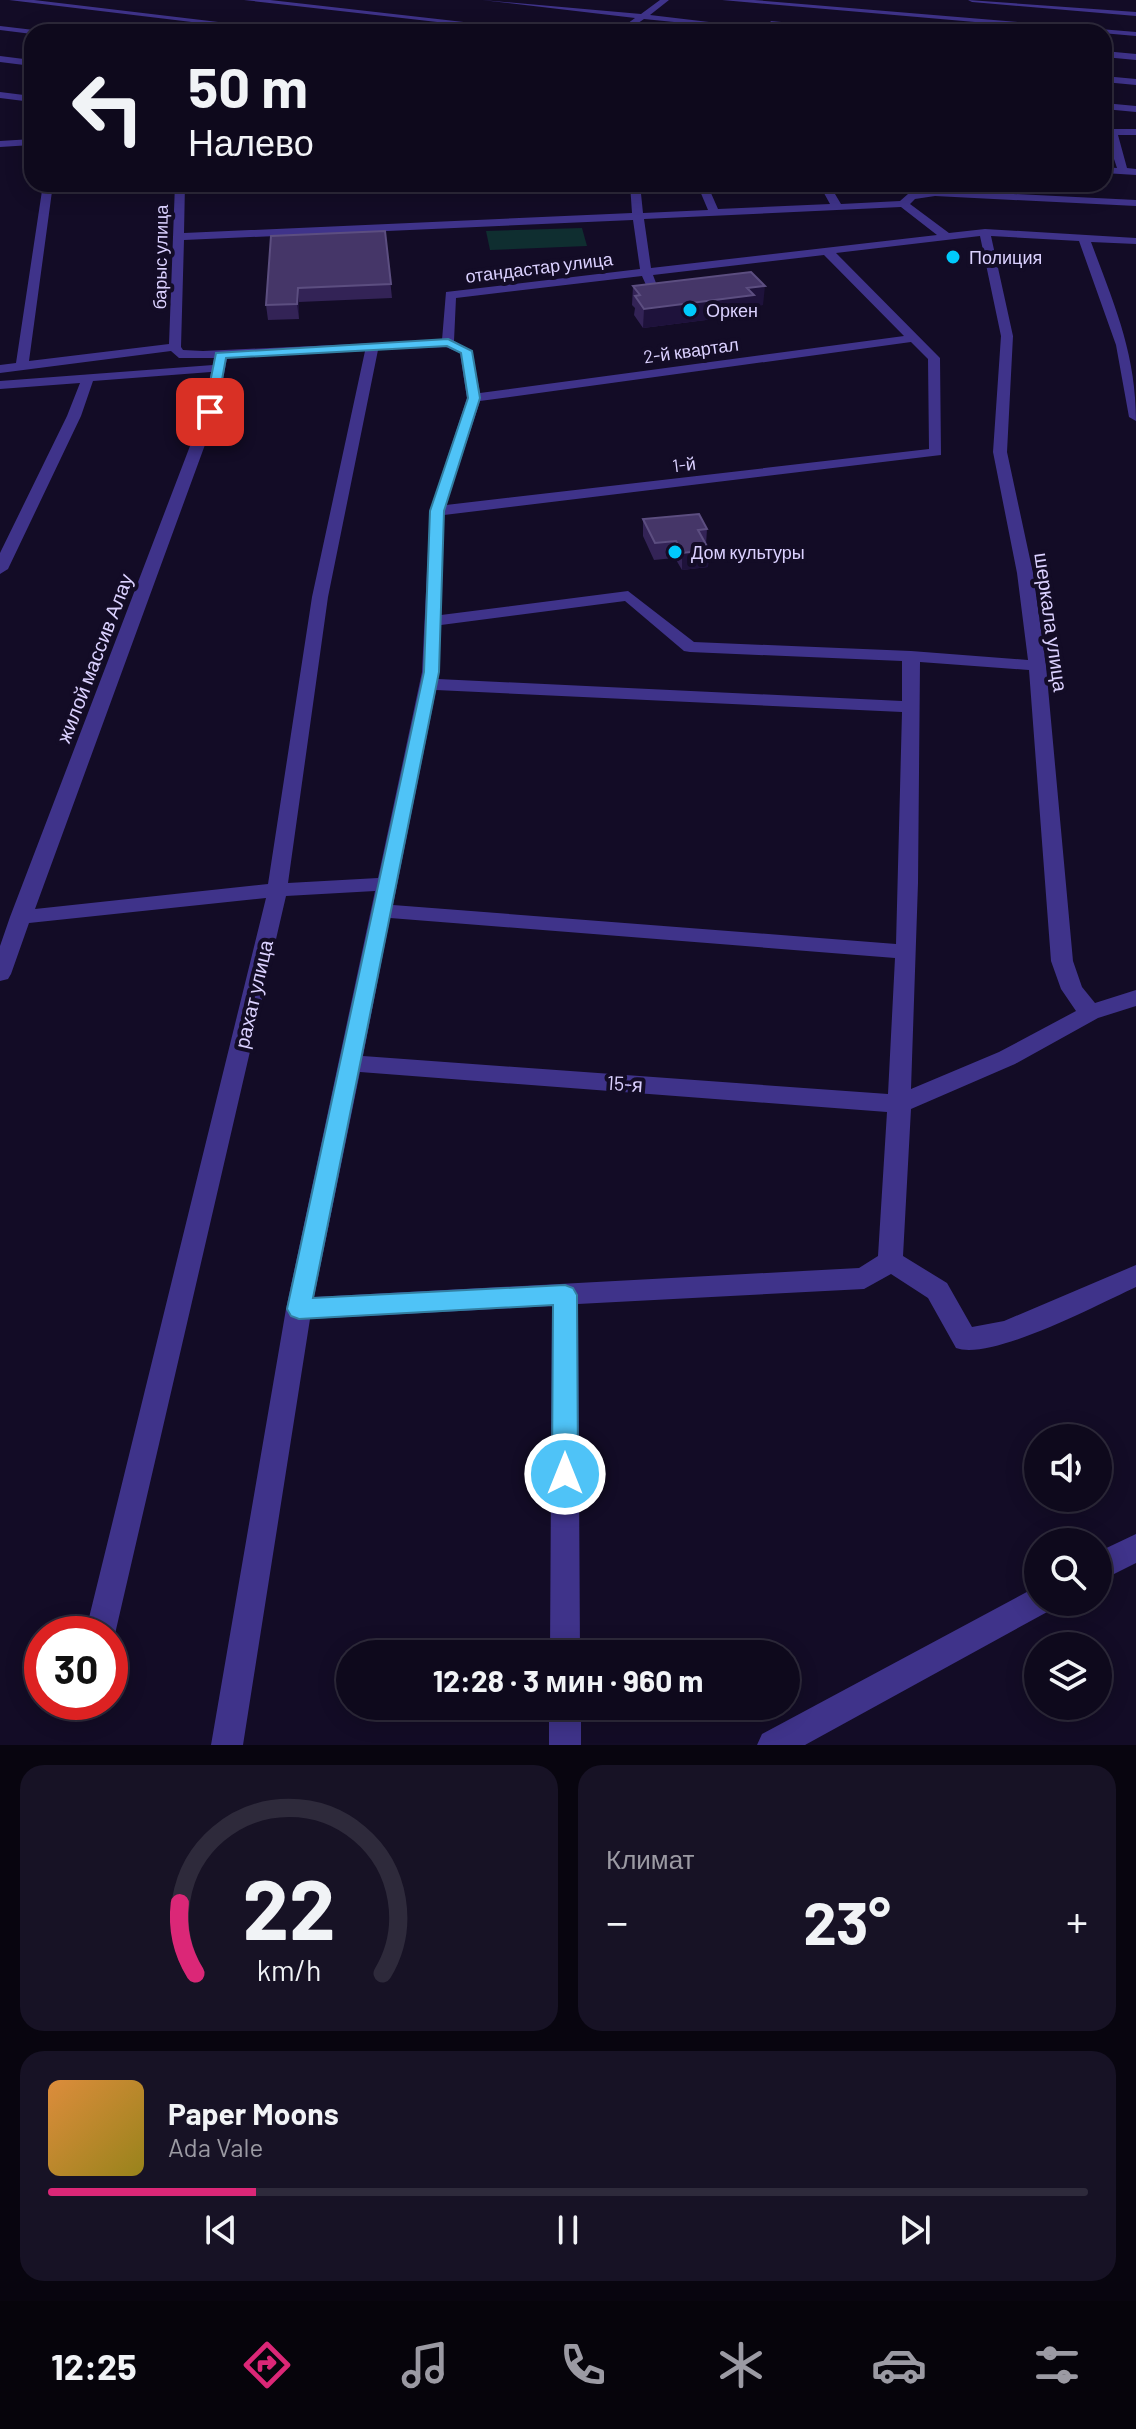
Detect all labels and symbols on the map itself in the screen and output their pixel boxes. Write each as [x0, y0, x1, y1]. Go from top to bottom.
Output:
street label: барыс улица [148, 203, 172, 310]
place label: Полиция [969, 246, 1042, 268]
street label: отандастар улица [464, 247, 615, 287]
marker: Полиция [944, 248, 962, 266]
place label: Оркен [706, 299, 758, 321]
marker: Оркен [681, 301, 699, 319]
street label: 2-й квартал [642, 332, 740, 368]
pin [176, 378, 244, 446]
street label: 1-й [671, 452, 697, 476]
place label: Дом культуры [691, 541, 805, 563]
marker: Дом культуры [666, 543, 684, 561]
street label: шеркала улица [1030, 551, 1074, 694]
street label: жилой массив Алау [51, 570, 137, 746]
street label: рахат улица [229, 936, 277, 1051]
street label: 15-я [606, 1070, 644, 1096]
position arrow [523, 1432, 607, 1516]
speed limit sign: 30 [24, 1616, 128, 1720]

